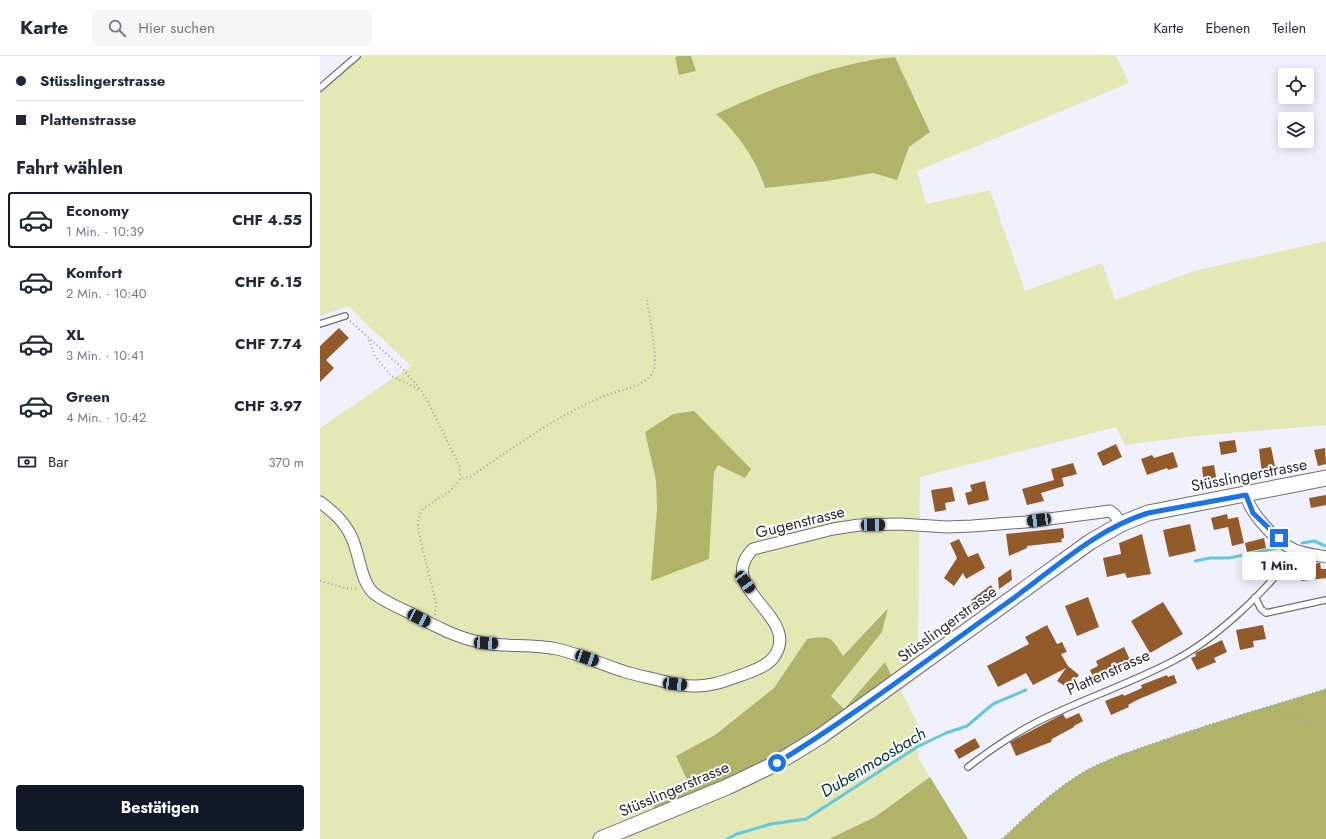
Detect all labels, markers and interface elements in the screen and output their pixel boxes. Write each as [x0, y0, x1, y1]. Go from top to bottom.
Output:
search box [92, 10, 372, 46]
text: Karte [20, 14, 68, 41]
icon: search [106, 17, 128, 39]
text: Hier suchen [138, 17, 215, 39]
text: Karte [1153, 18, 1183, 38]
text: Ebenen [1205, 18, 1250, 38]
text: Teilen [1272, 18, 1306, 38]
map controls [1278, 68, 1314, 148]
button: locate [1278, 68, 1314, 104]
text: Stüsslingerstrasse [40, 70, 165, 92]
text: Plattenstrasse [40, 109, 136, 131]
button: layers [1278, 112, 1314, 148]
text: Fahrt wählen [16, 155, 123, 181]
text: Economy [66, 200, 129, 222]
icon: car [18, 202, 54, 238]
text: CHF 4.55 [232, 209, 302, 231]
text: 1 Min. · 10:39 [66, 222, 144, 241]
text: Komfort [66, 262, 122, 284]
icon: car [18, 264, 54, 300]
text: CHF 6.15 [235, 271, 302, 293]
text: 2 Min. · 10:40 [66, 284, 147, 303]
text: XL [66, 324, 84, 346]
icon: car [18, 326, 54, 362]
text: CHF 7.74 [235, 333, 302, 355]
text: 3 Min. · 10:41 [66, 346, 144, 365]
text: Green [66, 386, 110, 408]
icon: car [18, 388, 54, 424]
text: CHF 3.97 [234, 395, 302, 417]
text: 4 Min. · 10:42 [66, 408, 146, 427]
icon: cash [16, 451, 38, 473]
text: Bar [48, 451, 69, 473]
street label: Stüsslingerstrasse [1189, 452, 1309, 498]
text: 370 m [268, 453, 304, 472]
street label: Gugenstrasse [753, 500, 847, 544]
car [1026, 512, 1052, 528]
car [861, 519, 885, 531]
route end [1270, 529, 1288, 547]
callout: 1 Min. [1242, 552, 1316, 580]
text: 1 Min. [1260, 556, 1298, 575]
car [733, 569, 757, 595]
street label: Stüsslingerstrasse [893, 580, 1001, 668]
car [406, 607, 432, 629]
car [474, 636, 498, 650]
street label: Plattenstrasse [1063, 643, 1153, 701]
car [574, 648, 600, 668]
car [662, 677, 688, 691]
water label: Dubenmoosbach [816, 721, 930, 803]
route start [768, 754, 786, 772]
street label: Stüsslingerstrasse [615, 755, 733, 823]
button: Bestätigen [16, 785, 304, 831]

